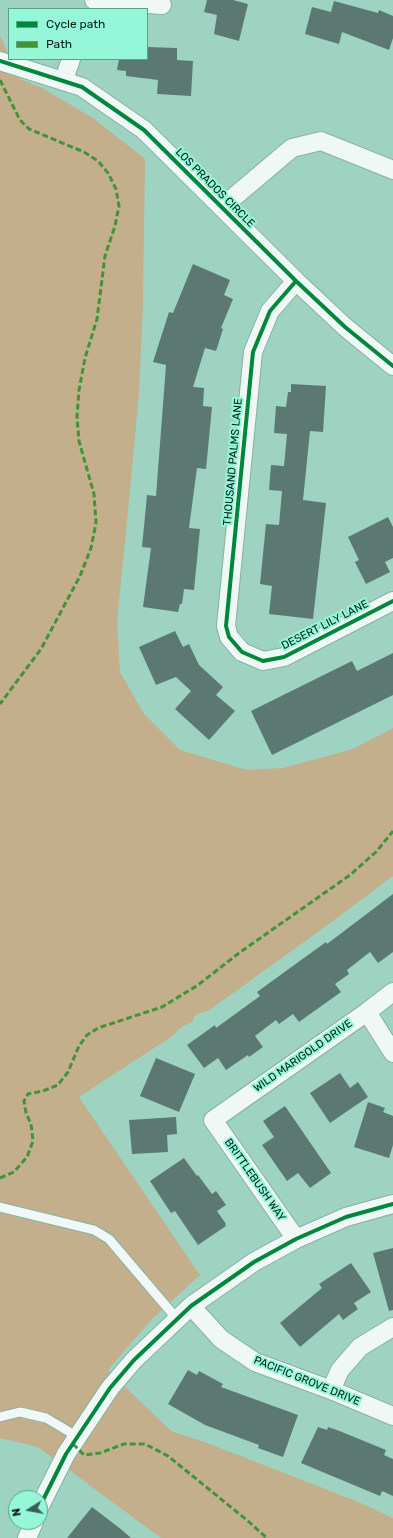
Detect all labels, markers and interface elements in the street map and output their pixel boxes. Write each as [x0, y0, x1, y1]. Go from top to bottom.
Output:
legend [8, 8, 148, 60]
text: Cycle path [46, 17, 105, 31]
text: Path [46, 37, 72, 51]
street label: LOS PRADOS CIRCLE [173, 146, 257, 230]
street label: THOUSAND PALMS LANE [221, 398, 245, 526]
street label: DESERT LILY LANE [279, 597, 371, 653]
street label: WILD MARIGOLD DRIVE [251, 1017, 355, 1095]
street label: BRITTLEBUSH WAY [222, 1136, 288, 1224]
street label: PACIFIC GROVE DRIVE [252, 1354, 362, 1408]
north arrow [8, 1490, 48, 1530]
text: N [10, 1507, 24, 1517]

